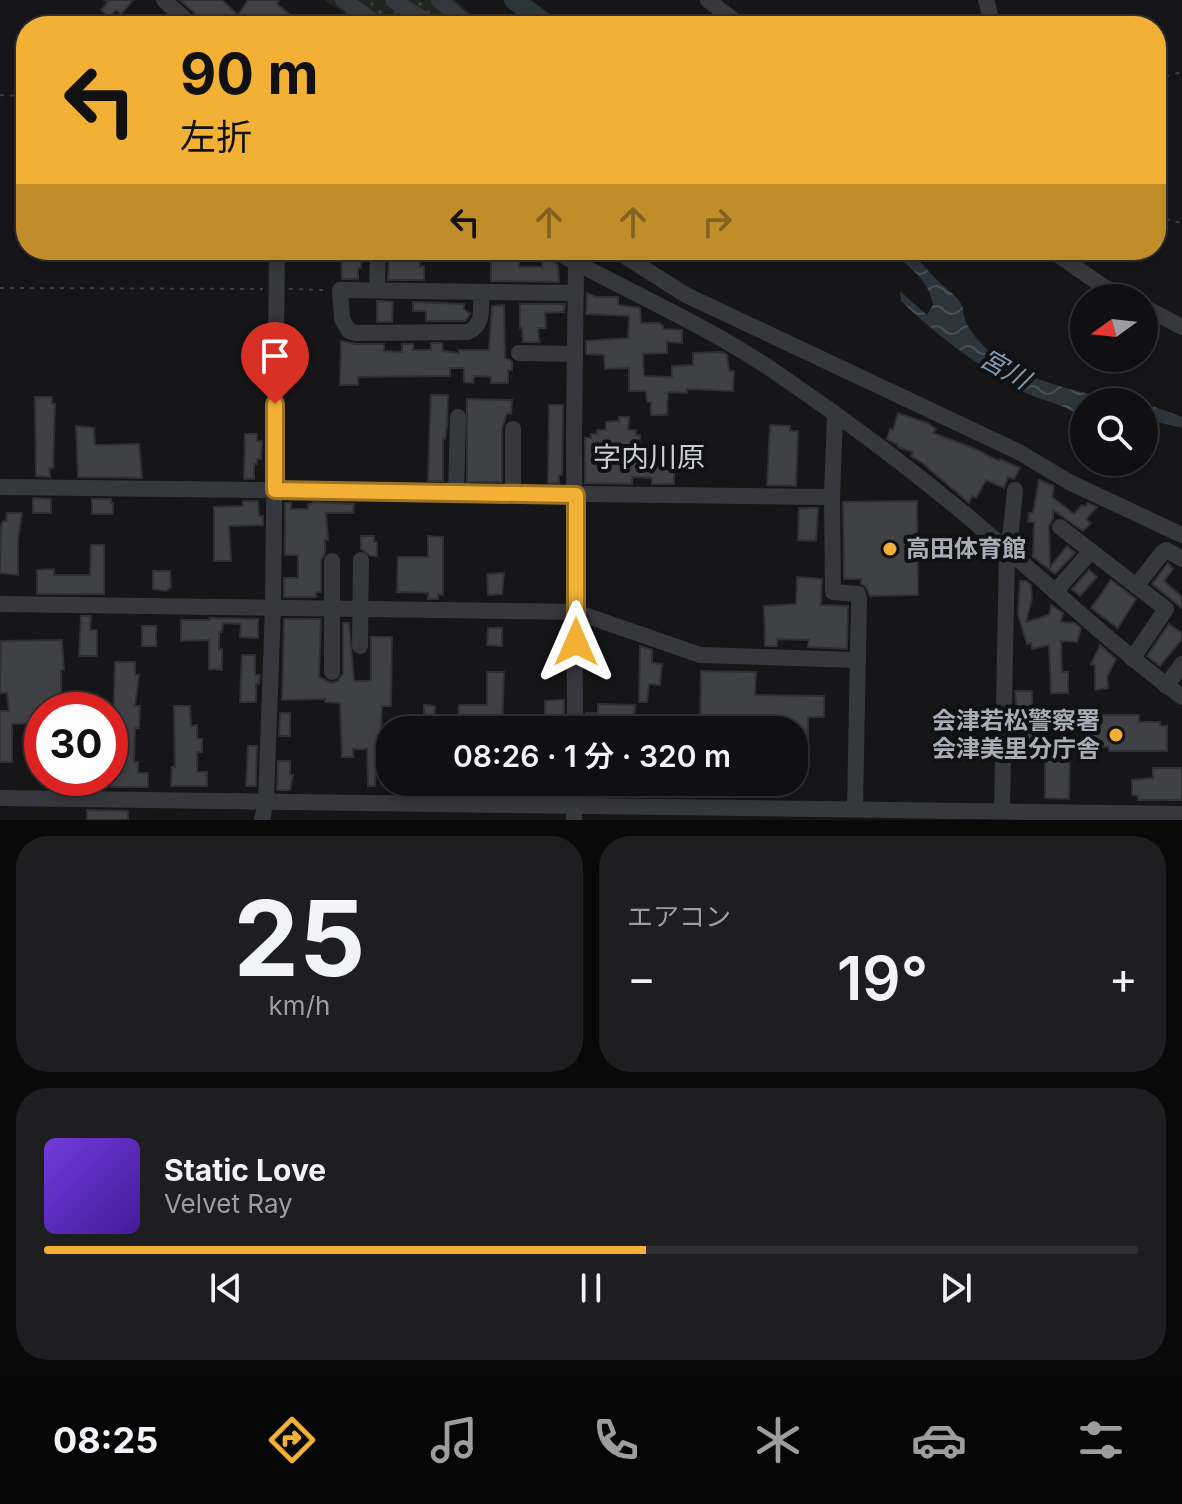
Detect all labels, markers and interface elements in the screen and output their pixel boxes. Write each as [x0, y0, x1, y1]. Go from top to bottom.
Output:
text: 90 m [180, 40, 319, 108]
icon: left [48, 48, 152, 152]
text: 左折 [180, 115, 252, 159]
icon: left [443, 200, 487, 244]
icon: ahead [527, 200, 571, 244]
icon: ahead [611, 200, 655, 244]
icon: right [695, 200, 739, 244]
north arrow [1070, 284, 1158, 372]
map controls [1070, 284, 1158, 476]
pin [241, 322, 309, 404]
icon: arrive [253, 334, 297, 378]
water label: 宮川 [975, 342, 1038, 396]
button: search [1070, 388, 1158, 476]
district label: 字内川原 [593, 440, 705, 474]
place label: 高田体育館 [906, 534, 1026, 563]
marker: 高田体育館 [881, 540, 899, 558]
position arrow [534, 600, 618, 684]
speed limit sign: 30 [24, 692, 128, 796]
place label: 会津若松警察署 会津美里分庁舎 [932, 706, 1100, 763]
marker: 会津若松警察署 会津美里分庁舎 [1107, 726, 1125, 744]
text: 08:26 · 1 分 · 320 m [453, 738, 731, 774]
text: 25 [234, 875, 365, 1001]
text: エアコン [627, 901, 731, 932]
text: 19° [837, 942, 928, 1014]
text: − [627, 951, 656, 1005]
text: + [1109, 951, 1138, 1005]
text: km/h [269, 990, 330, 1021]
text: Static Love [164, 1152, 326, 1188]
text: Velvet Ray [164, 1188, 293, 1219]
icon: previous [204, 1266, 248, 1310]
icon: pause [569, 1266, 613, 1310]
icon: next [934, 1266, 978, 1310]
icon: directions [264, 1412, 320, 1468]
icon: music [426, 1412, 482, 1468]
icon: phone [588, 1412, 644, 1468]
icon: climate [750, 1412, 806, 1468]
icon: car [911, 1412, 967, 1468]
icon: filters [1073, 1412, 1129, 1468]
text: 08:25 [53, 1418, 158, 1462]

